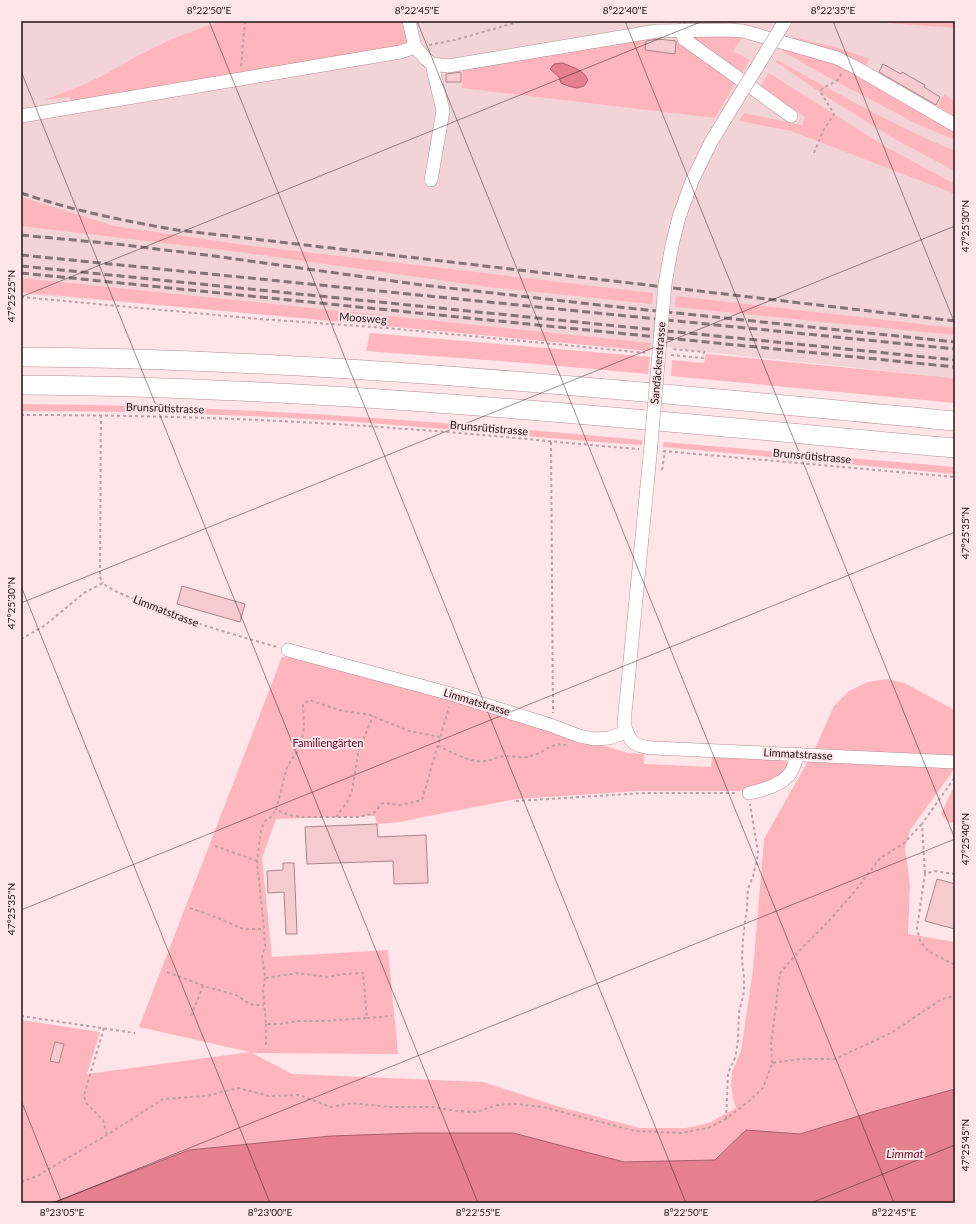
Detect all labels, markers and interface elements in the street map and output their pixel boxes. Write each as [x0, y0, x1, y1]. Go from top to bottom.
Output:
text: 8°22'50"E [187, 4, 232, 16]
text: 8°22'45"E [395, 4, 440, 16]
text: 8°22'40"E [603, 4, 648, 16]
text: 8°22'35"E [811, 4, 856, 16]
text: 47°25'30"N [959, 200, 971, 252]
text: 47°25'25"N [5, 270, 17, 322]
street label: Moosweg [339, 309, 387, 326]
street label: Sandäckerstrasse [647, 321, 668, 405]
street label: Brunsrütistrasse [126, 400, 205, 415]
street label: Brunsrütistrasse [449, 418, 529, 437]
street label: Brunsrütistrasse [772, 446, 852, 465]
text: 47°25'35"N [959, 507, 971, 559]
text: 47°25'30"N [5, 577, 17, 629]
street label: Limmatstrasse [132, 592, 201, 629]
street label: Limmatstrasse [442, 685, 512, 718]
park label: Familiengärten [293, 736, 363, 749]
street label: Limmatstrasse [763, 745, 833, 762]
text: 47°25'40"N [959, 813, 971, 865]
text: 47°25'35"N [5, 883, 17, 935]
text: 47°25'45"N [959, 1119, 971, 1171]
water label: Limmat [886, 1146, 925, 1161]
text: 8°23'05"E [40, 1206, 85, 1218]
text: 8°23'00"E [248, 1206, 293, 1218]
text: 8°22'55"E [456, 1206, 501, 1218]
text: 8°22'50"E [664, 1206, 709, 1218]
text: 8°22'45"E [872, 1206, 917, 1218]

